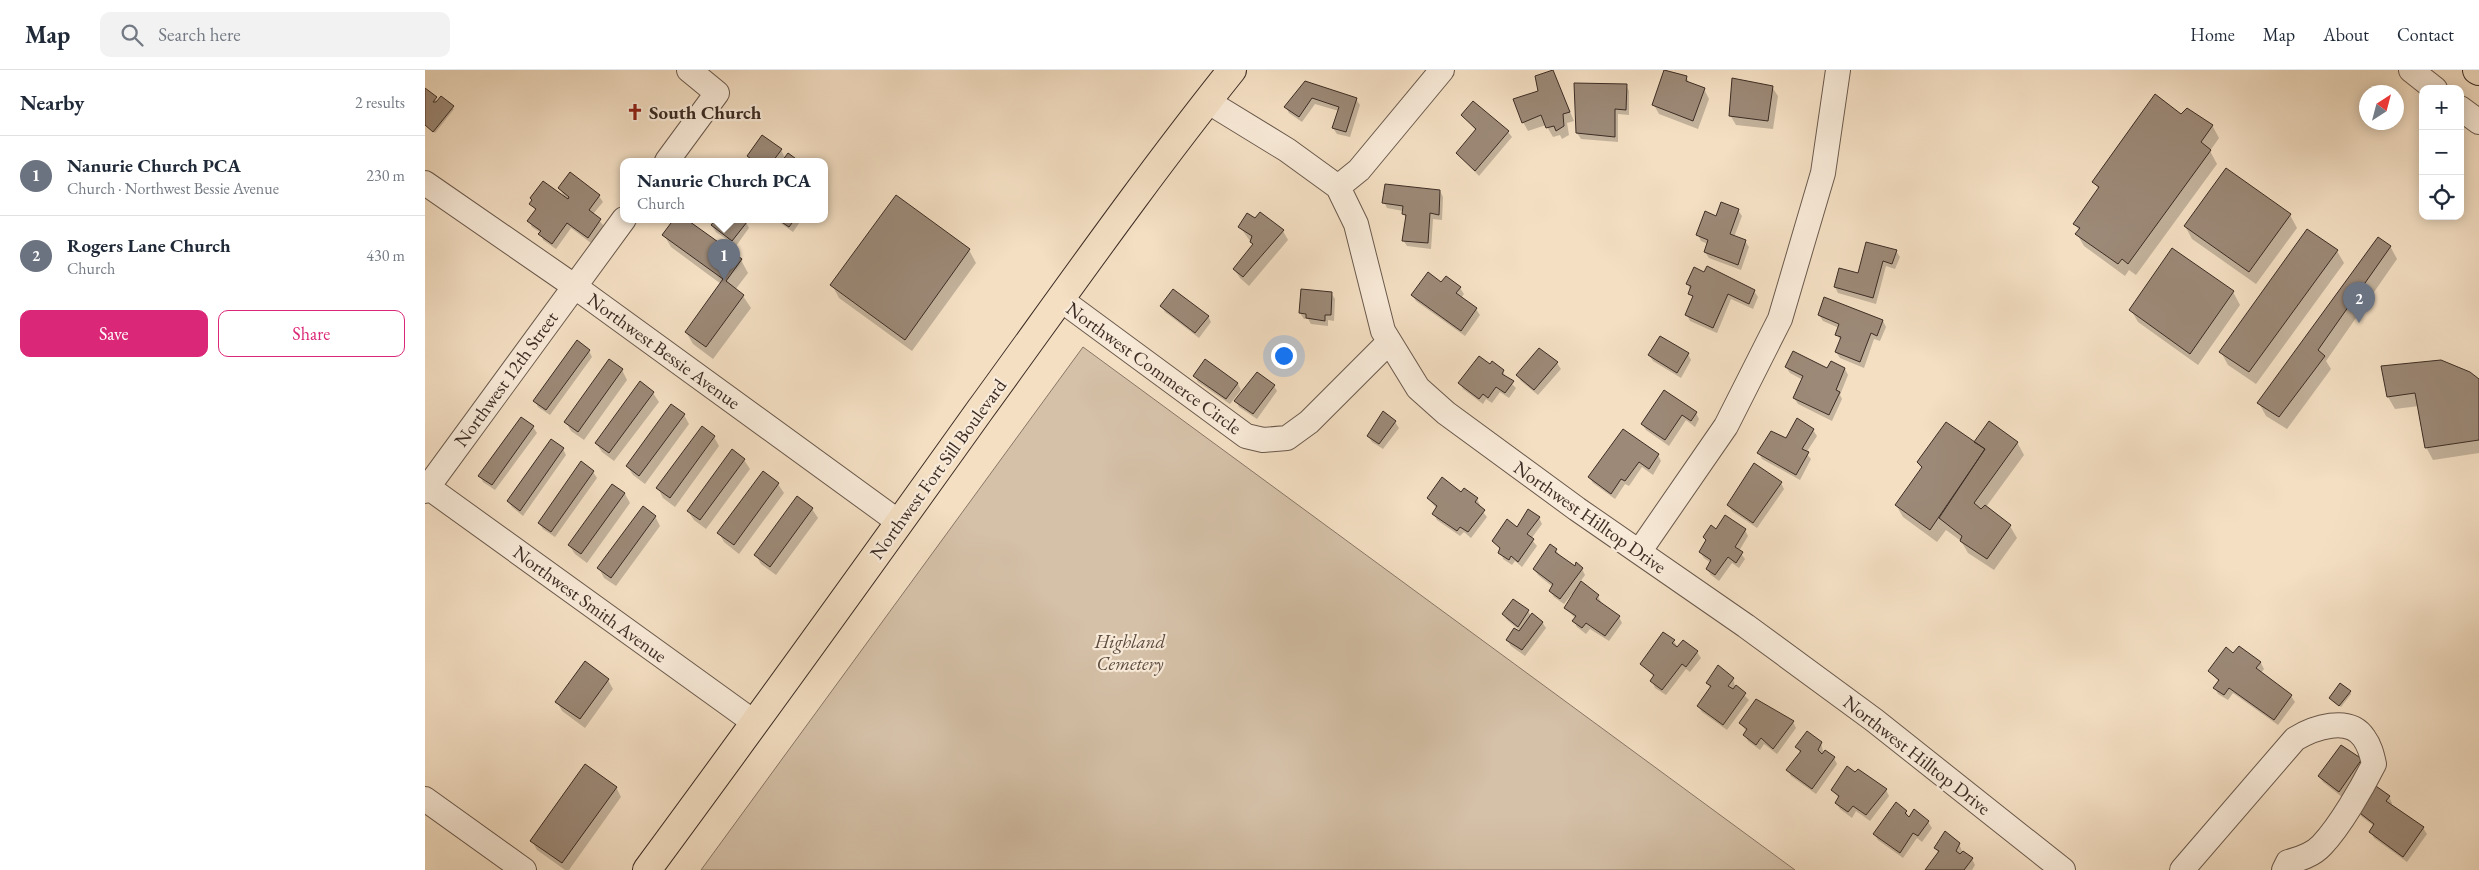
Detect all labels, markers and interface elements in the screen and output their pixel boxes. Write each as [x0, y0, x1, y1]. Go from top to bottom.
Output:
search box [100, 12, 450, 57]
text: Map [25, 19, 70, 50]
icon: search [118, 21, 146, 49]
text: Search here [158, 22, 241, 47]
text: Home [2190, 23, 2235, 46]
text: Map [2263, 23, 2295, 46]
text: About [2323, 23, 2369, 46]
text: Contact [2397, 23, 2454, 46]
north arrow [2359, 85, 2404, 130]
map controls [2419, 85, 2464, 220]
button: + [2419, 85, 2464, 130]
text: Nearby [20, 89, 84, 116]
text: 2 results [355, 92, 405, 113]
place label: South Church [649, 100, 762, 125]
church icon: South Church [625, 102, 645, 122]
button: − [2419, 130, 2464, 175]
text: Nanurie Church PCA [67, 153, 241, 178]
popup [620, 158, 828, 223]
text: 1 [32, 165, 40, 186]
text: 230 m [366, 165, 405, 186]
text: Nanurie Church PCA [637, 168, 811, 193]
button: locate [2419, 175, 2464, 220]
text: Church · Northwest Bessie Avenue [67, 178, 279, 199]
text: Church [637, 193, 685, 214]
text: Rogers Lane Church [67, 233, 231, 258]
pin: 1 [708, 239, 740, 280]
text: 2 [32, 245, 40, 266]
text: 430 m [366, 245, 405, 266]
text: Church [67, 258, 115, 279]
pin: 2 [2343, 282, 2375, 323]
street label: Northwest Bessie Avenue [583, 287, 745, 415]
street label: Northwest Commerce Circle [1061, 296, 1247, 440]
street label: Northwest 12th Street [448, 306, 564, 452]
button: Save [20, 310, 208, 357]
button: Share [218, 310, 405, 357]
your location [1271, 343, 1297, 369]
street label: Northwest Fort Sill Boulevard [864, 374, 1012, 564]
street label: Northwest Hilltop Drive [1509, 455, 1671, 579]
street label: Northwest Smith Avenue [508, 540, 672, 668]
park label: Highland Cemetery [1094, 629, 1165, 676]
street label: Northwest Hilltop Drive [1838, 690, 1996, 820]

